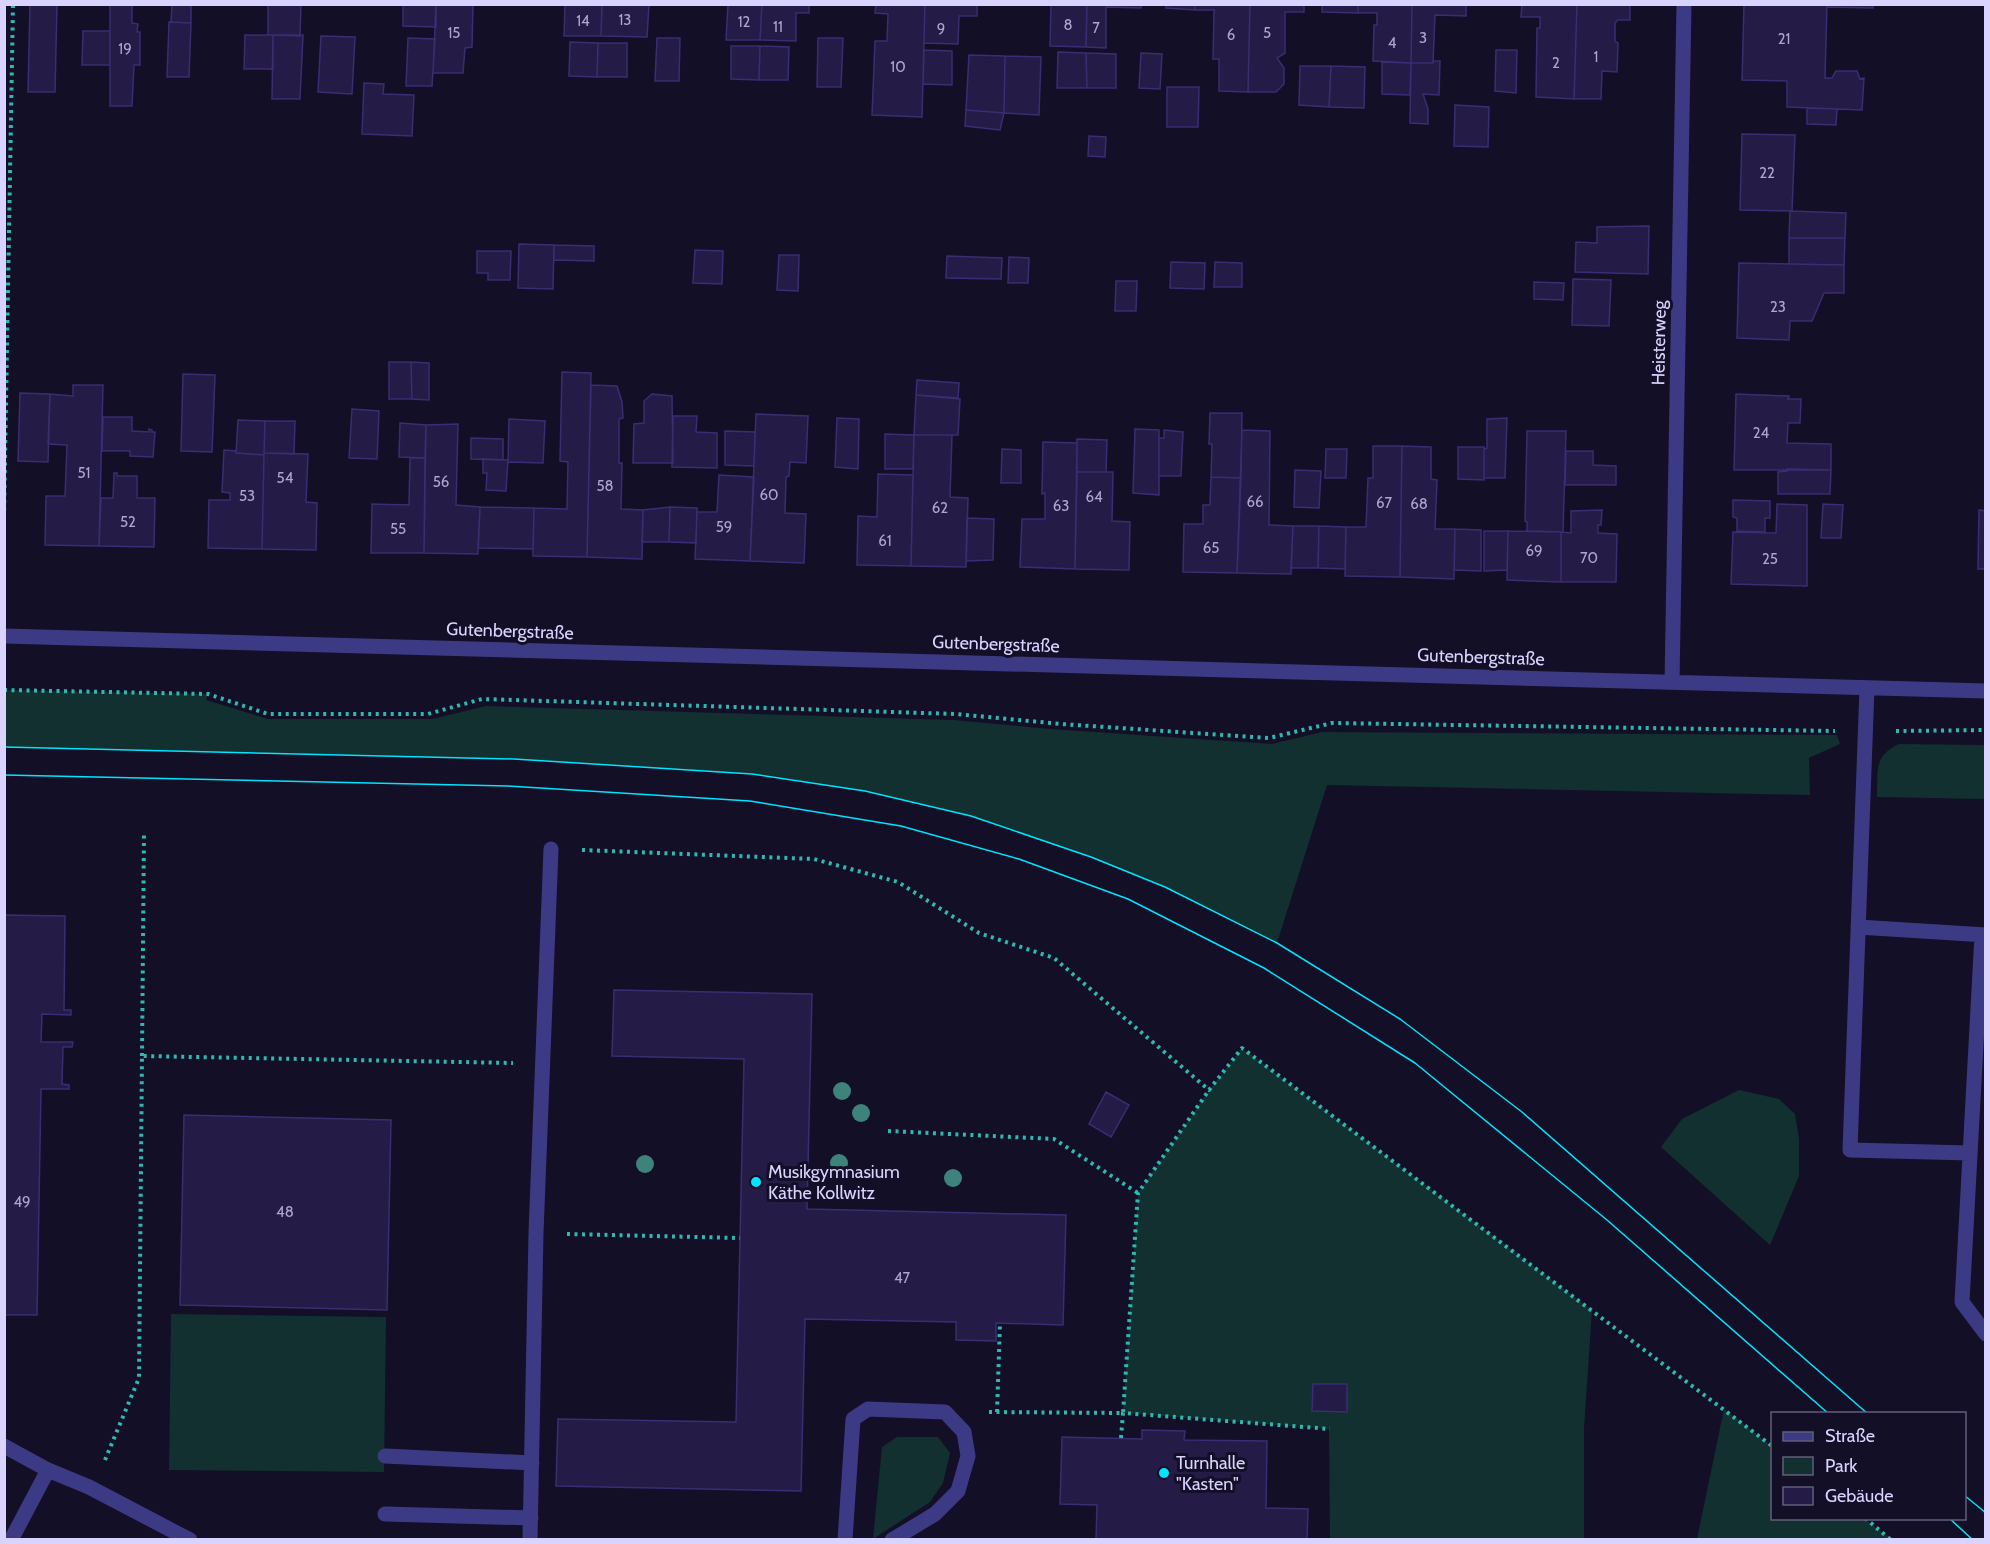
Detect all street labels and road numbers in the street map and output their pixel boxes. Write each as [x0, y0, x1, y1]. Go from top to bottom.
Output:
street label: Heisterweg [1647, 299, 1671, 386]
street label: Gutenbergstraße [446, 618, 574, 644]
street label: Gutenbergstraße [932, 631, 1060, 657]
street label: Gutenbergstraße [1417, 644, 1545, 670]

